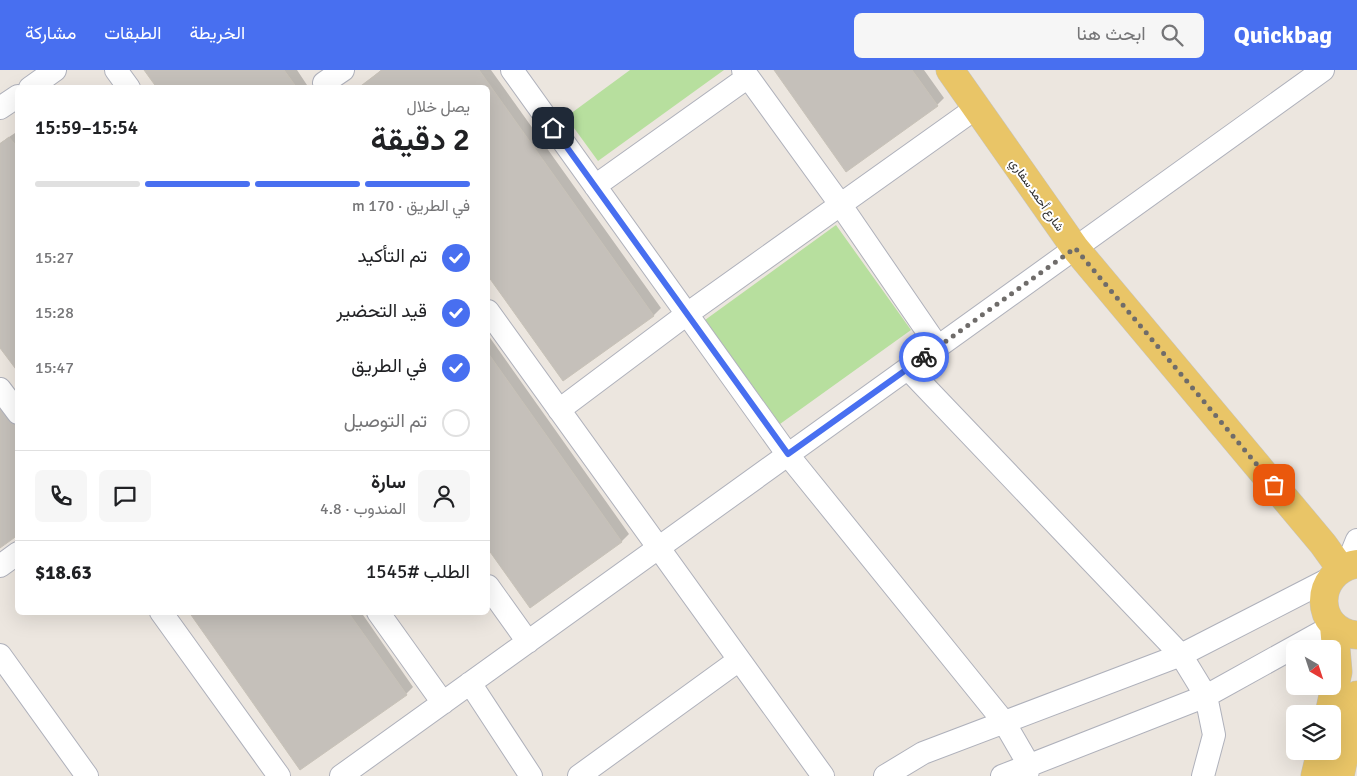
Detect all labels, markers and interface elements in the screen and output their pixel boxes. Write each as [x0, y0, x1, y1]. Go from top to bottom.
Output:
search box [854, 13, 1204, 58]
text: Quickbag [1234, 20, 1332, 50]
icon: search [1158, 21, 1186, 49]
text: مشاركة [25, 22, 76, 44]
text: الطبقات [104, 22, 161, 44]
text: الخريطة [189, 22, 245, 44]
text: ابحث هنا [1076, 22, 1146, 46]
text: يصل خلال [406, 97, 470, 117]
pin [532, 107, 574, 149]
icon: home [539, 114, 567, 142]
text: 15:54–15:59 [35, 116, 138, 140]
text: 2 دقيقة [371, 120, 470, 159]
street label: شارع أحمد سفاري [1005, 156, 1067, 235]
text: في الطريق · 170 m [352, 196, 470, 216]
text: تم التأكيد [357, 244, 427, 268]
icon: check [442, 244, 470, 272]
text: 15:27 [35, 248, 74, 268]
text: قيد التحضير [336, 299, 427, 323]
icon: check [442, 299, 470, 327]
text: 15:28 [35, 303, 74, 323]
courier [899, 332, 949, 382]
icon: bike [910, 343, 938, 371]
text: في الطريق [351, 354, 427, 378]
icon: check [442, 354, 470, 382]
text: 15:47 [35, 358, 74, 378]
text: تم التوصيل [344, 409, 427, 433]
pin [1253, 464, 1295, 506]
button: phone [35, 470, 87, 522]
button: chat [99, 470, 151, 522]
text: سارة [371, 470, 406, 494]
button: person [418, 470, 470, 522]
icon: bag [1260, 471, 1288, 499]
text: المندوب · 4.8 [320, 499, 406, 519]
text: الطلب #1545 [366, 560, 470, 584]
text: $18.63 [35, 561, 92, 585]
north arrow [1286, 640, 1341, 695]
map controls [1286, 640, 1341, 760]
button: layers [1286, 705, 1341, 760]

